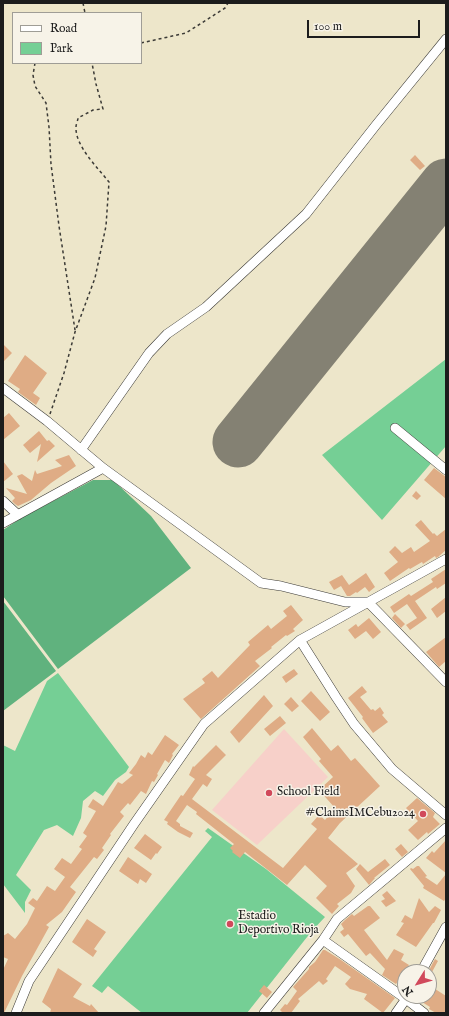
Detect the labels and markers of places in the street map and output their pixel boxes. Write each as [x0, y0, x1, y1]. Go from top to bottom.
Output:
place label: School Field [277, 786, 339, 800]
marker: School Field [264, 788, 274, 798]
place label: #ClaimsIMCebu2024 [306, 807, 415, 821]
marker: #ClaimsIMCebu2024 [418, 809, 428, 819]
place label: Estadio Deportivo Rioja [238, 910, 319, 938]
marker: Estadio Deportivo Rioja [225, 919, 235, 929]

